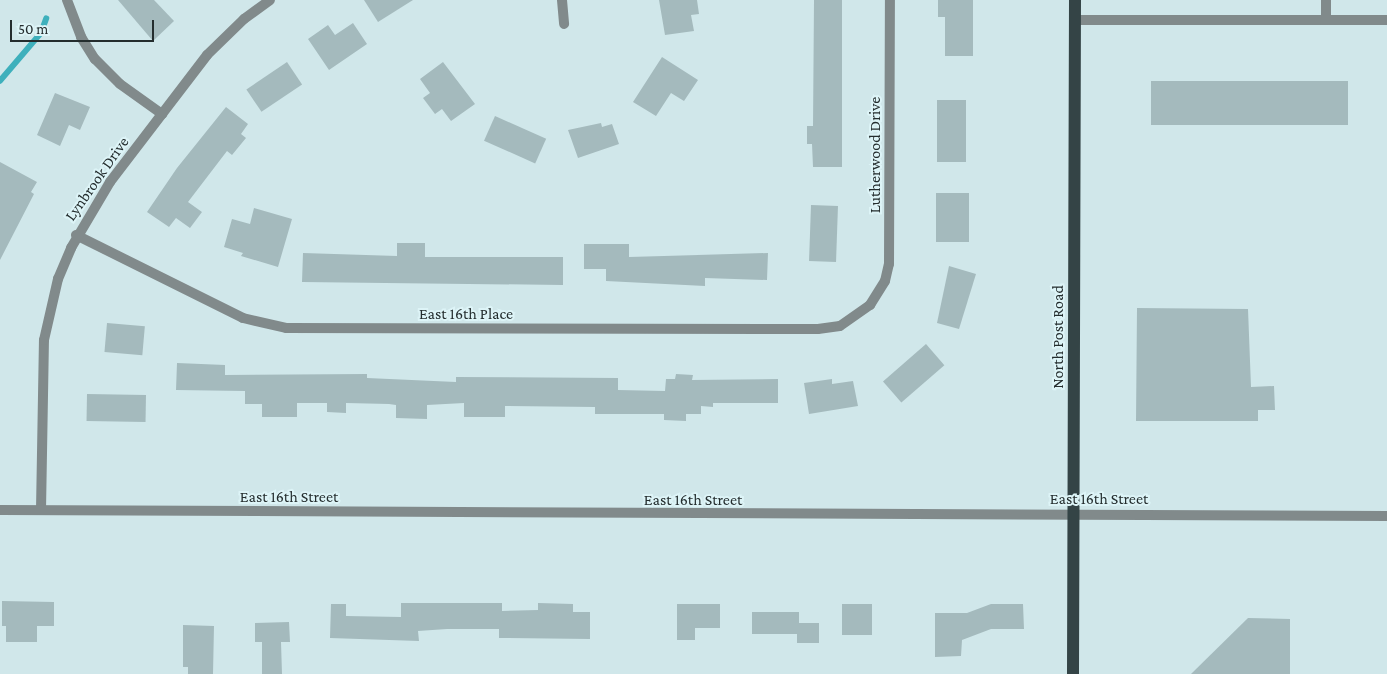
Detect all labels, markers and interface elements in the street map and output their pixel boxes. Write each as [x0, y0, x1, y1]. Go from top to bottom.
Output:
scale bar [12, 10, 156, 42]
text: 50 m [18, 21, 48, 37]
street label: Lutherwood Drive [865, 97, 885, 213]
street label: Lynbrook Drive [61, 133, 133, 225]
street label: North Post Road [1048, 285, 1068, 389]
street label: East 16th Place [419, 304, 513, 324]
street label: East 16th Street [240, 487, 338, 507]
street label: East 16th Street [1050, 489, 1148, 509]
street label: East 16th Street [644, 490, 742, 510]

